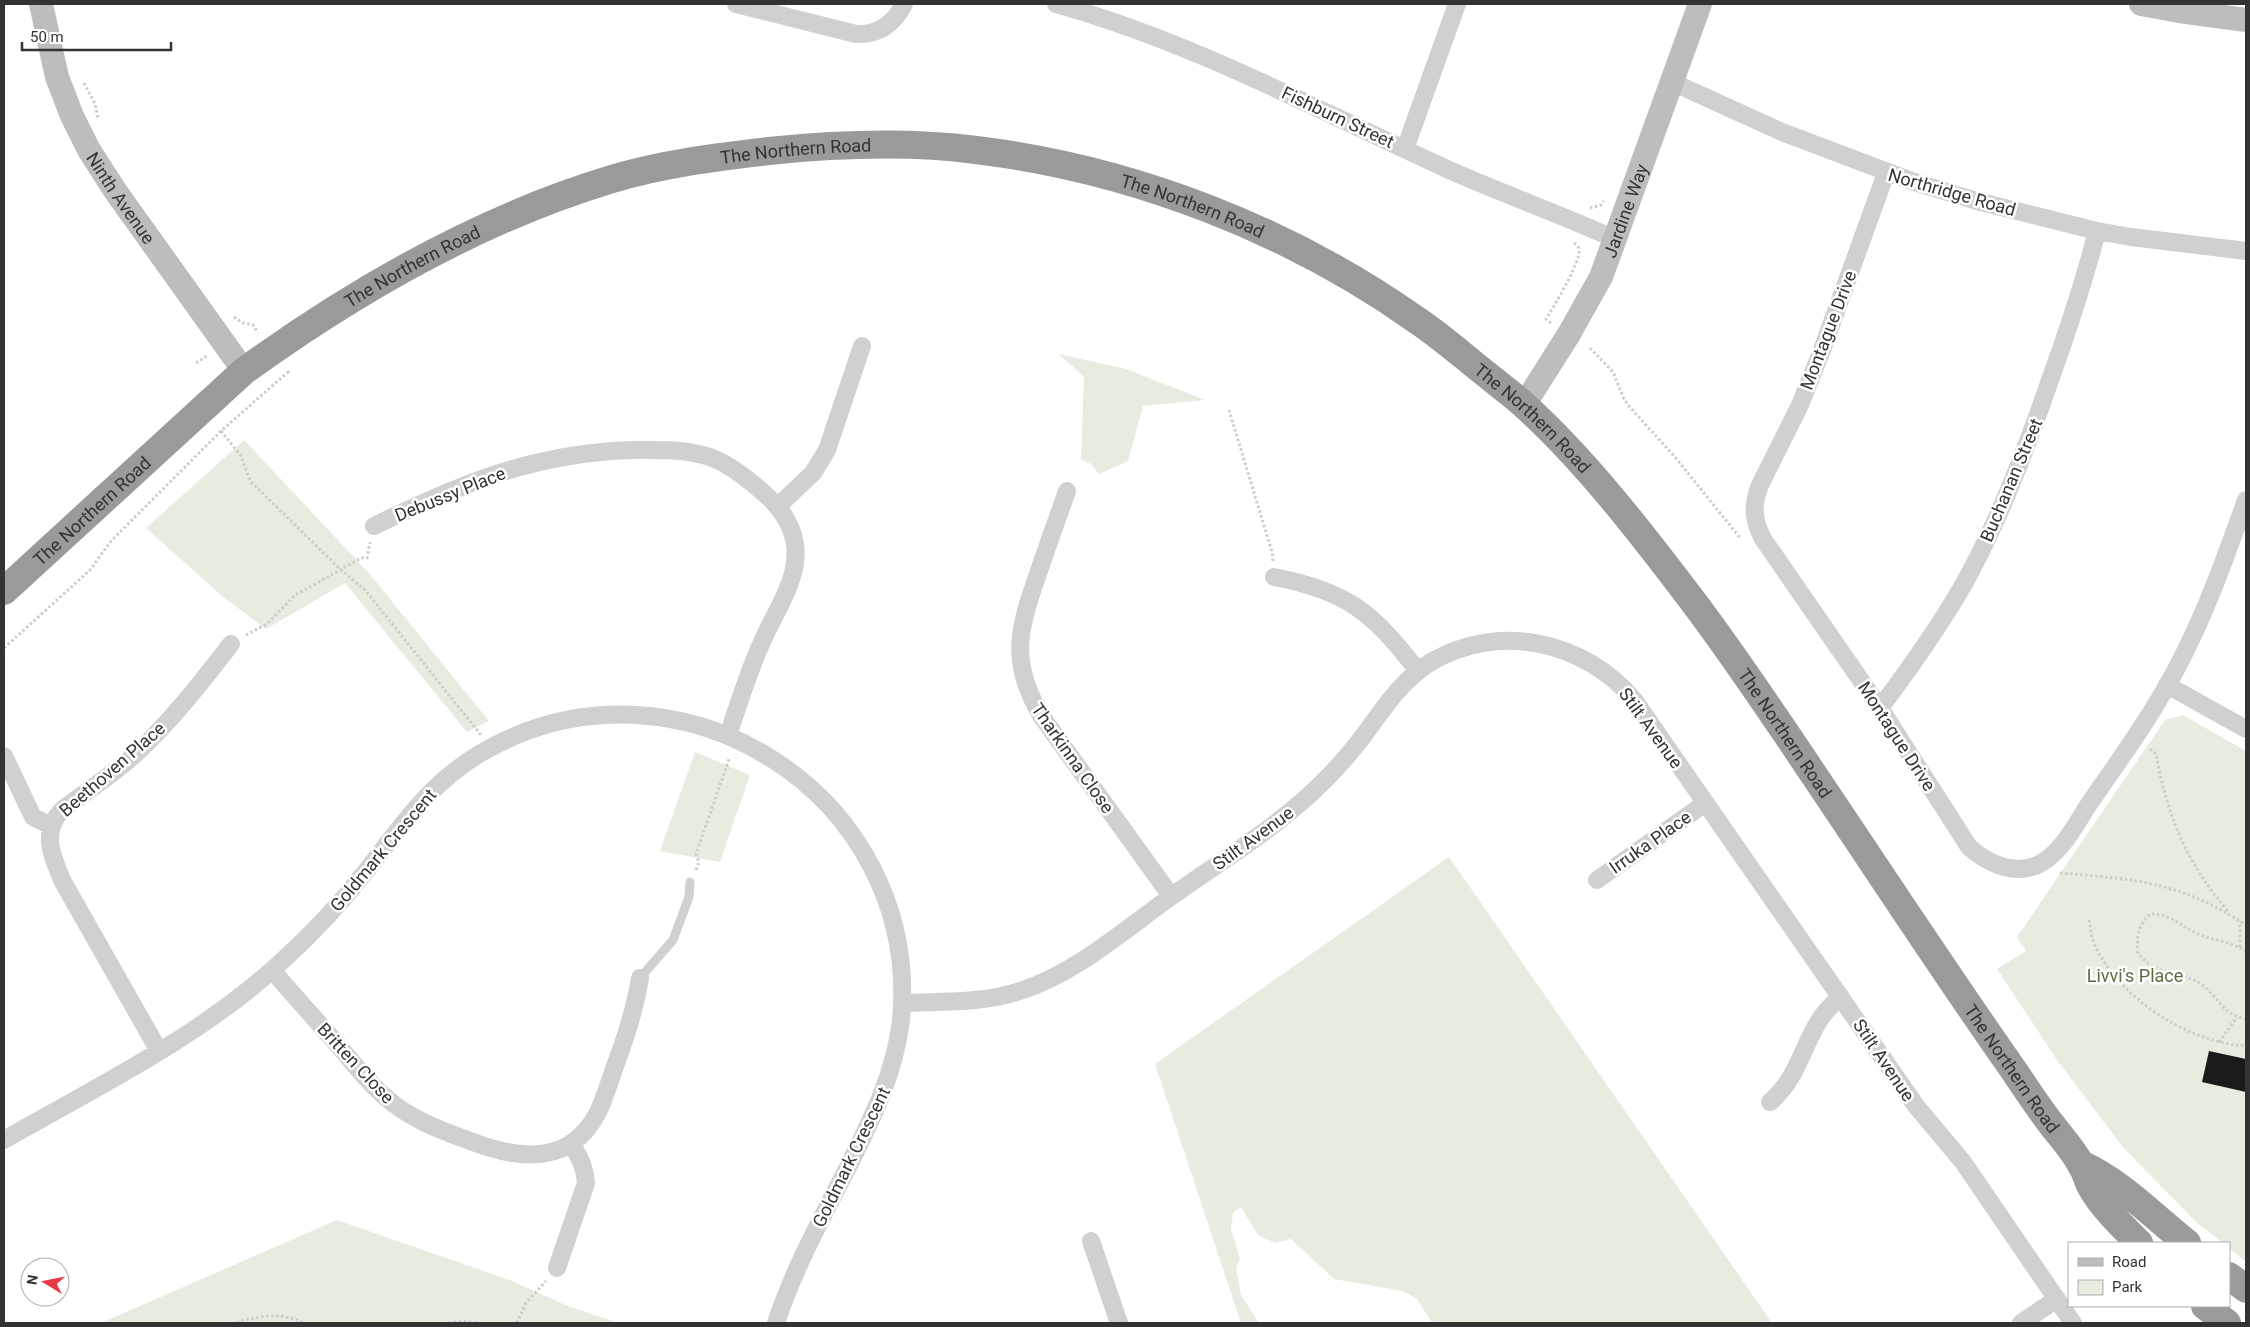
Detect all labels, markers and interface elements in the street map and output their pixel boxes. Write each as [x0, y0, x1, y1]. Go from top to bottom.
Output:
scale bar [22, 20, 171, 52]
text: 50 m [30, 28, 64, 46]
street label: Fishburn Street [1278, 82, 1398, 152]
street label: The Northern Road [719, 134, 872, 167]
street label: Ninth Avenue [82, 148, 160, 248]
street label: Jardine Way [1598, 161, 1652, 260]
street label: Northridge Road [1886, 164, 2018, 220]
street label: The Northern Road [1118, 169, 1268, 242]
street label: The Northern Road [340, 221, 483, 312]
street label: Montague Drive [1796, 267, 1860, 393]
street label: The Northern Road [1470, 359, 1596, 477]
street label: Buchanan Street [1976, 415, 2046, 545]
street label: The Northern Road [29, 452, 155, 570]
street label: Debussy Place [392, 462, 508, 526]
street label: The Northern Road [1734, 664, 1837, 802]
street label: Montague Drive [1854, 677, 1940, 795]
street label: Stilt Avenue [1615, 684, 1687, 772]
street label: Tharkinna Close [1027, 699, 1119, 817]
street label: Beethoven Place [55, 717, 169, 821]
street label: Goldmark Crescent [326, 784, 440, 916]
street label: Stilt Avenue [1209, 802, 1297, 874]
street label: Irruka Place [1605, 806, 1695, 878]
park label: Livvi's Place [2087, 965, 2183, 986]
street label: The Northern Road [1961, 1000, 2064, 1137]
street label: Stilt Avenue [1849, 1015, 1919, 1105]
street label: Britten Close [313, 1018, 399, 1108]
street label: Goldmark Crescent [808, 1083, 894, 1231]
legend [2068, 1242, 2230, 1307]
text: Road [2112, 1253, 2146, 1271]
north arrow [20, 1257, 70, 1307]
text: N [23, 1273, 41, 1286]
text: Park [2112, 1278, 2143, 1296]

